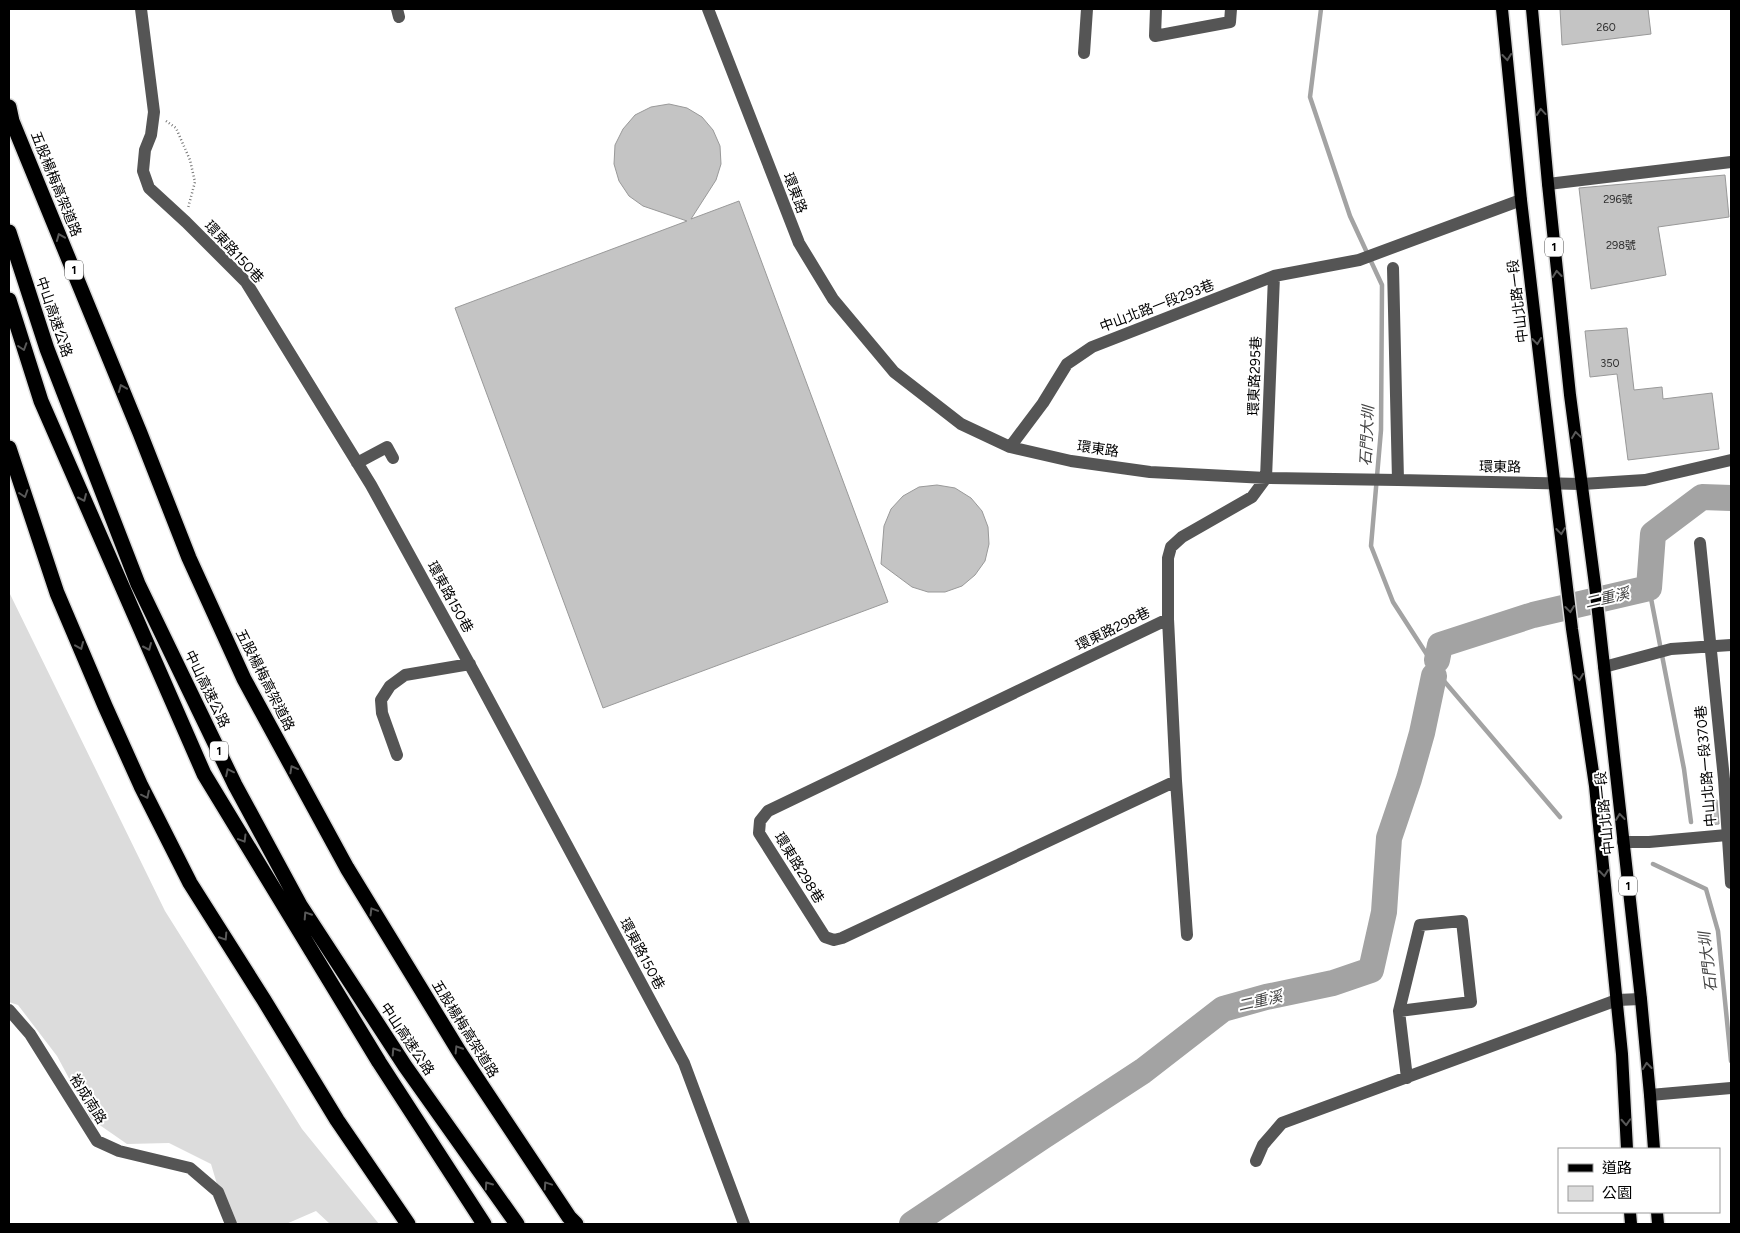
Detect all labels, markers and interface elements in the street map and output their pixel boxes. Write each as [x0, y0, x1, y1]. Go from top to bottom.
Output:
house number: 260 [1596, 21, 1616, 34]
one-way arrow [1501, 54, 1512, 62]
one-way arrow [1536, 108, 1547, 116]
street label: 五股楊梅高架道路 [27, 129, 85, 239]
street label: 環東路 [780, 170, 810, 216]
house number: 296號 [1603, 193, 1633, 206]
street label: 環東路150巷 [201, 217, 267, 287]
one-way arrow [56, 233, 66, 242]
road number: 1 [1545, 238, 1563, 256]
house number: 298號 [1606, 239, 1636, 252]
street label: 中山北路一段 [1504, 258, 1532, 344]
road number: 1 [65, 260, 83, 280]
one-way arrow [1552, 270, 1563, 278]
street label: 中山高速公路 [32, 275, 76, 359]
street label: 中山北路一段293巷 [1097, 276, 1217, 336]
street label: 環東路295巷 [1245, 336, 1265, 416]
one-way arrow [1531, 337, 1542, 345]
one-way arrow [18, 342, 28, 350]
house number: 350 [1600, 357, 1620, 370]
one-way arrow [117, 384, 128, 393]
water label: 石門大圳 [1356, 404, 1378, 466]
one-way arrow [1571, 431, 1581, 440]
street label: 環東路 [1076, 438, 1120, 460]
street label: 環東路 [1479, 458, 1521, 476]
one-way arrow [18, 489, 28, 498]
one-way arrow [76, 493, 87, 502]
one-way arrow [1555, 527, 1565, 536]
street label: 環東路150巷 [423, 558, 477, 636]
water label: 二重溪 [1583, 584, 1633, 612]
street label: 環東路298巷 [1073, 604, 1153, 654]
one-way arrow [1564, 605, 1575, 613]
street label: 五股楊梅高架道路 [232, 626, 298, 734]
one-way arrow [74, 642, 84, 650]
one-way arrow [141, 642, 152, 651]
street label: 中山高速公路 [181, 648, 233, 730]
one-way arrow [1574, 673, 1584, 682]
street label: 中山北路一段370巷 [1692, 704, 1720, 828]
road number: 1 [210, 741, 228, 760]
one-way arrow [289, 765, 299, 774]
one-way arrow [225, 768, 236, 777]
street label: 中山北路一段 [1592, 770, 1618, 856]
one-way arrow [140, 790, 150, 799]
one-way arrow [1615, 813, 1626, 821]
street label: 環東路298巷 [770, 829, 828, 907]
one-way arrow [237, 833, 247, 842]
one-way arrow [1598, 870, 1609, 878]
road number: 1 [1619, 876, 1637, 896]
one-way arrow [369, 907, 379, 916]
one-way arrow [304, 911, 313, 921]
street label: 環東路150巷 [616, 915, 668, 993]
water label: 石門大圳 [1695, 929, 1721, 993]
one-way arrow [218, 932, 228, 941]
street label: 五股楊梅高架道路 [428, 977, 502, 1081]
water label: 二重溪 [1236, 987, 1286, 1015]
street label: 中山高速公路 [376, 999, 438, 1079]
one-way arrow [454, 1046, 464, 1055]
one-way arrow [392, 1048, 402, 1057]
one-way arrow [1642, 1061, 1653, 1069]
street label: 裕成南路 [66, 1071, 110, 1127]
one-way arrow [1620, 1119, 1631, 1127]
legend [1558, 1148, 1720, 1213]
text: 道路 [1602, 1159, 1632, 1177]
one-way arrow [485, 1181, 494, 1191]
one-way arrow [544, 1181, 554, 1190]
text: 公園 [1602, 1184, 1632, 1202]

